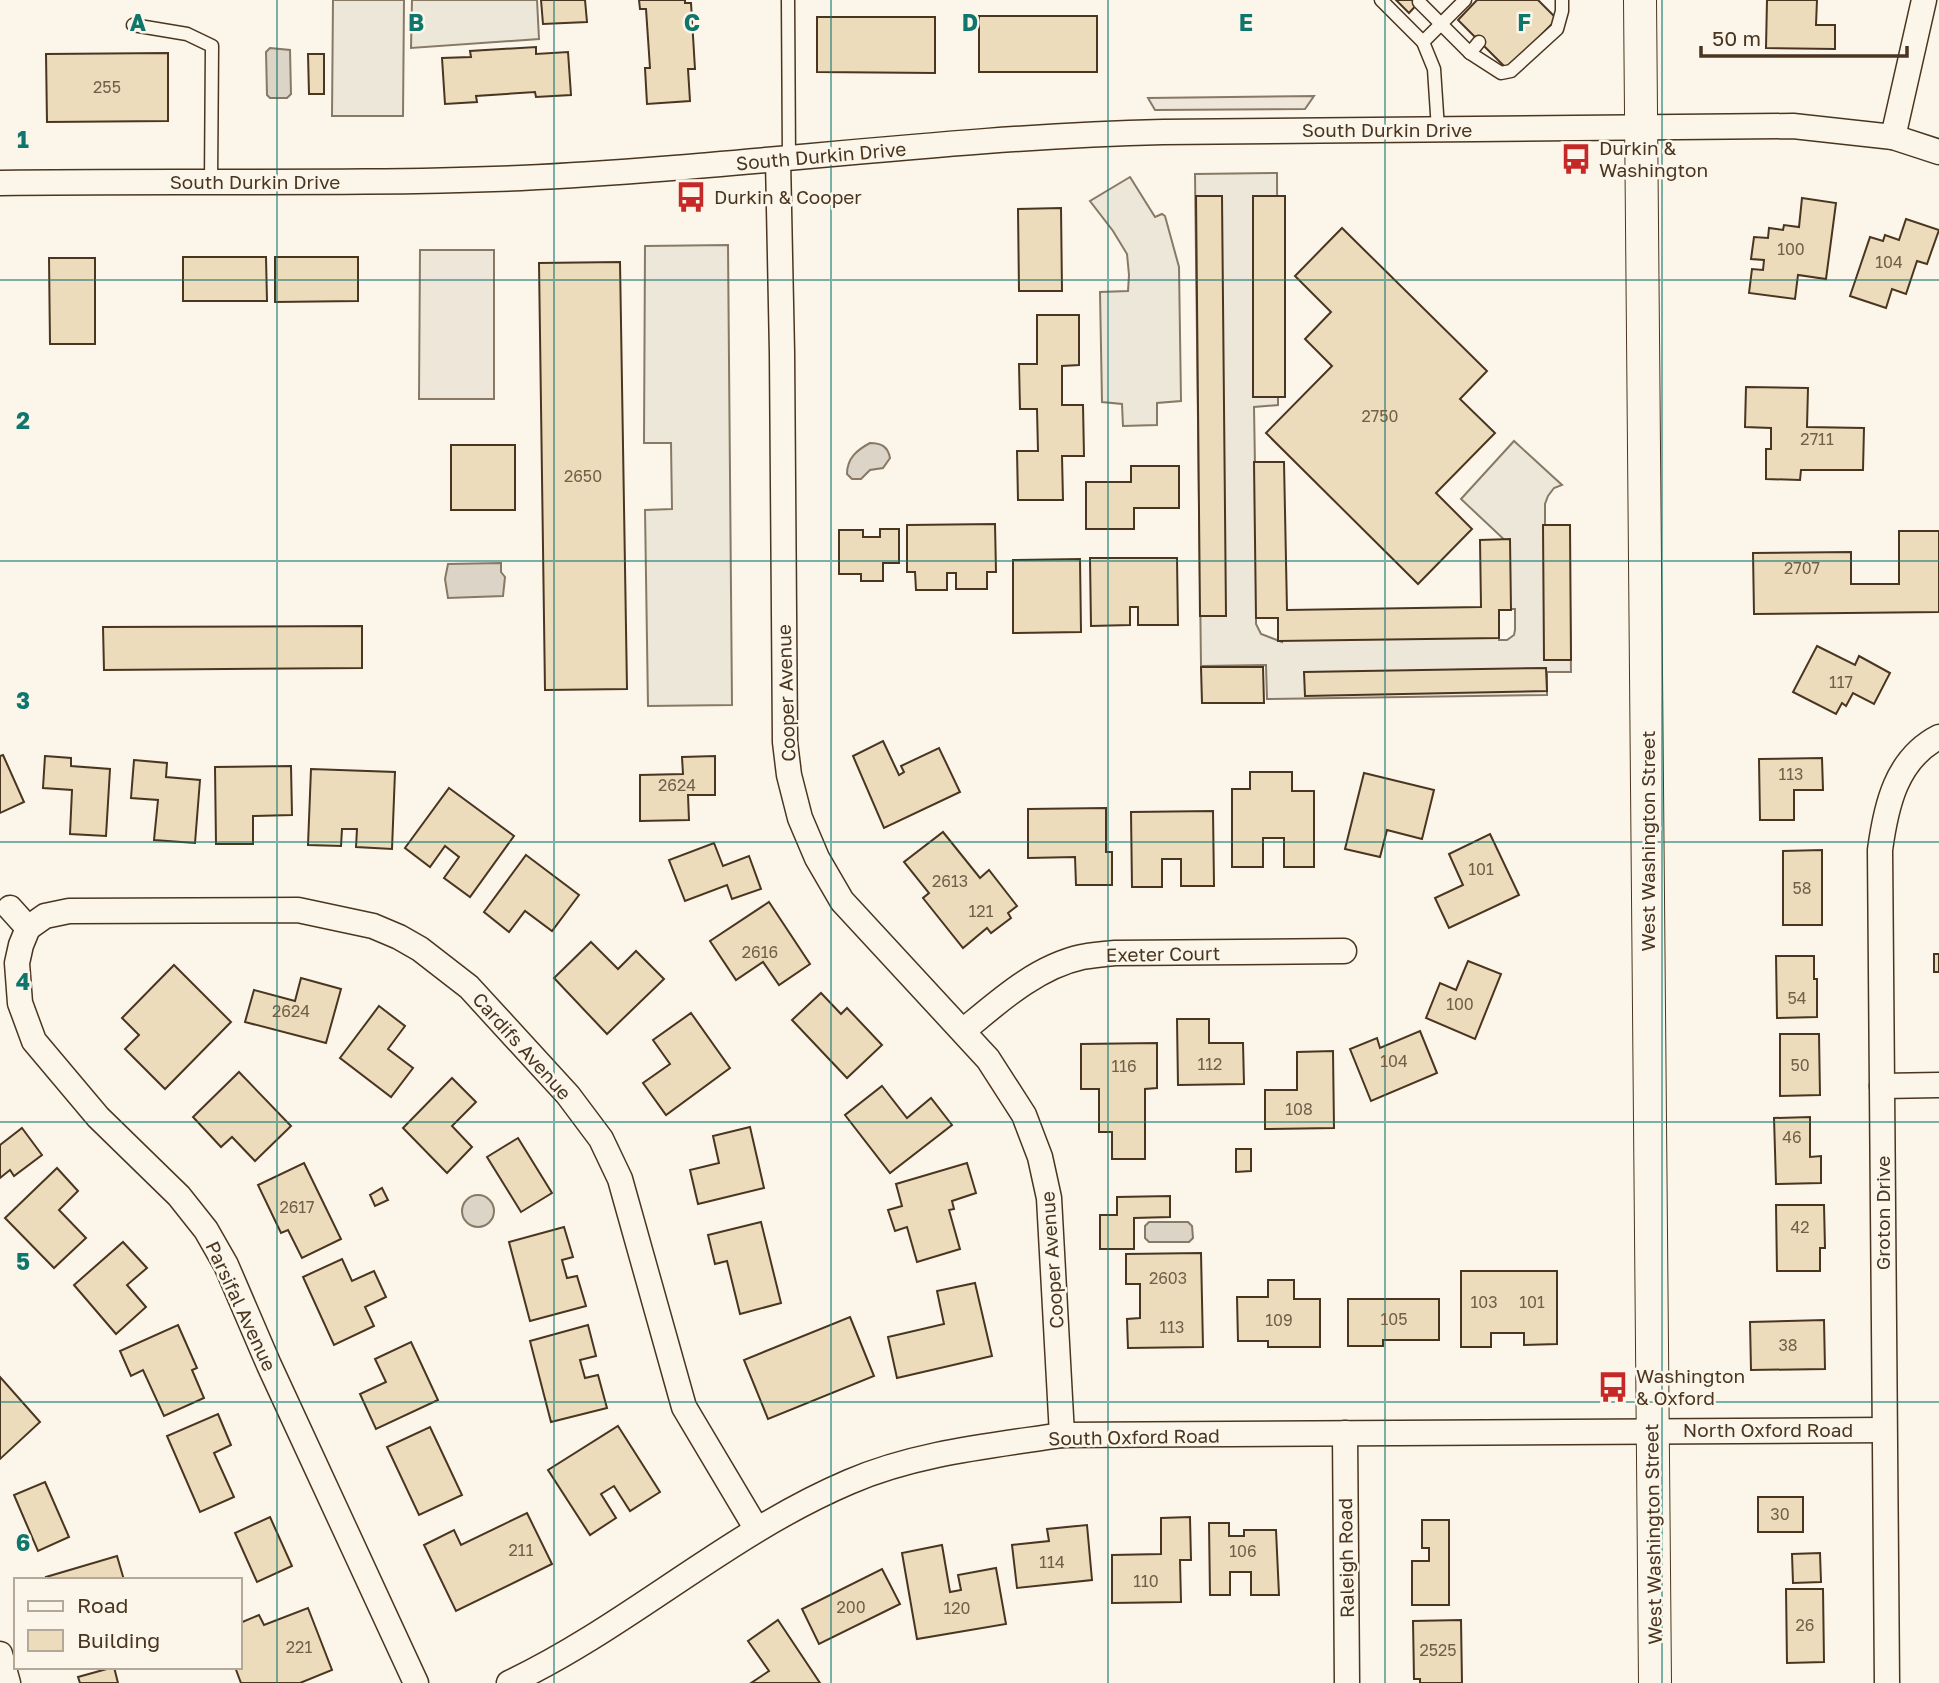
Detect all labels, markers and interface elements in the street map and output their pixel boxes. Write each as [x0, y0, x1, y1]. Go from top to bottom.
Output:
text: A [130, 8, 147, 36]
text: B [408, 8, 424, 36]
text: C [684, 8, 700, 36]
text: D [962, 8, 978, 36]
text: E [1239, 8, 1253, 36]
text: F [1517, 8, 1531, 36]
scale bar [1701, 14, 1908, 58]
text: 50 m [1712, 25, 1761, 51]
house number: 255 [93, 77, 121, 97]
street label: South Durkin Drive [1302, 118, 1472, 141]
text: 1 [17, 125, 29, 153]
place label: Durkin & Washington [1599, 136, 1708, 181]
street label: South Durkin Drive [735, 137, 907, 174]
bus stop icon: Durkin & Washington [1559, 142, 1593, 176]
street label: South Durkin Drive [170, 170, 340, 193]
bus stop icon: Durkin & Cooper [674, 180, 708, 214]
place label: Durkin & Cooper [714, 185, 862, 208]
house number: 100 [1777, 239, 1805, 259]
house number: 104 [1875, 252, 1903, 272]
text: 2 [16, 406, 30, 434]
house number: 2750 [1362, 406, 1398, 426]
house number: 2711 [1800, 429, 1834, 449]
house number: 2650 [564, 466, 602, 486]
house number: 2707 [1784, 558, 1820, 578]
street label: Cooper Avenue [772, 624, 799, 762]
house number: 117 [1829, 672, 1853, 692]
text: 3 [16, 686, 30, 714]
street label: West Washington Street [1636, 730, 1659, 952]
house number: 113 [1779, 764, 1803, 784]
house number: 2624 [658, 775, 696, 795]
house number: 101 [1468, 859, 1494, 879]
house number: 2613 [932, 871, 968, 891]
house number: 58 [1792, 878, 1812, 898]
house number: 121 [969, 901, 994, 921]
street label: Exeter Court [1105, 941, 1221, 966]
house number: 2616 [742, 942, 778, 962]
text: 4 [16, 967, 30, 995]
street label: Cardifs Avenue [468, 987, 577, 1104]
house number: 54 [1787, 988, 1807, 1008]
house number: 100 [1446, 994, 1474, 1014]
house number: 2624 [272, 1001, 310, 1021]
house number: 104 [1380, 1051, 1408, 1071]
house number: 112 [1198, 1054, 1222, 1074]
house number: 50 [1790, 1055, 1810, 1075]
house number: 116 [1111, 1056, 1137, 1076]
house number: 108 [1285, 1099, 1313, 1119]
house number: 46 [1782, 1127, 1802, 1147]
street label: Groton Drive [1871, 1156, 1894, 1270]
street label: Cooper Avenue [1035, 1191, 1068, 1329]
house number: 2617 [279, 1197, 315, 1217]
house number: 42 [1790, 1217, 1810, 1237]
street label: Parsifal Avenue [201, 1237, 282, 1374]
text: 5 [16, 1247, 30, 1275]
house number: 2603 [1149, 1268, 1187, 1288]
house number: 103 [1470, 1292, 1498, 1312]
house number: 101 [1519, 1292, 1545, 1312]
house number: 105 [1381, 1309, 1407, 1329]
house number: 109 [1265, 1310, 1293, 1330]
house number: 113 [1160, 1317, 1184, 1337]
house number: 38 [1778, 1335, 1798, 1355]
place label: Washington & Oxford [1636, 1364, 1745, 1409]
bus stop icon: Washington & Oxford [1596, 1370, 1630, 1404]
street label: North Oxford Road [1683, 1418, 1853, 1441]
street label: West Washington Street [1639, 1423, 1666, 1645]
street label: South Oxford Road [1048, 1424, 1220, 1449]
street label: Raleigh Road [1333, 1498, 1358, 1618]
house number: 30 [1770, 1504, 1790, 1524]
text: 6 [16, 1528, 30, 1556]
house number: 211 [509, 1540, 534, 1560]
house number: 106 [1229, 1541, 1257, 1561]
house number: 114 [1039, 1552, 1065, 1572]
house number: 110 [1133, 1571, 1159, 1591]
legend [14, 1578, 242, 1669]
text: Road [77, 1592, 128, 1618]
house number: 200 [836, 1597, 866, 1617]
house number: 120 [944, 1598, 970, 1618]
house number: 26 [1796, 1615, 1814, 1635]
text: Building [77, 1627, 160, 1653]
house number: 221 [286, 1637, 312, 1657]
house number: 2525 [1419, 1640, 1457, 1660]

